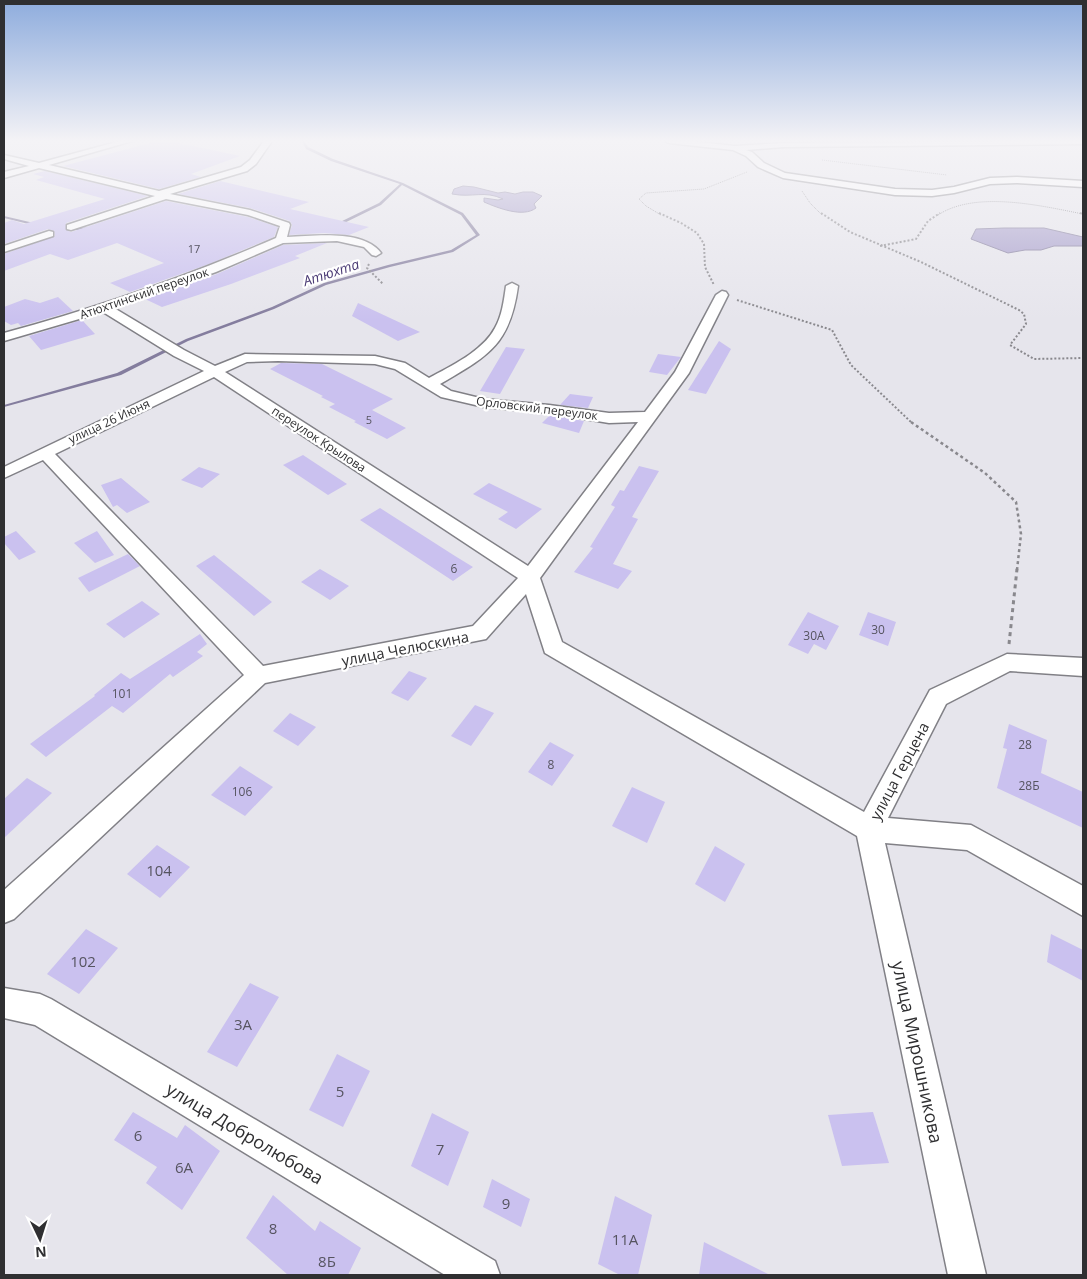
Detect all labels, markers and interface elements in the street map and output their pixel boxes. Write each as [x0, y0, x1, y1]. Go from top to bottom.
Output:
house number: 17 [188, 241, 200, 256]
water label: Атюхта [300, 254, 362, 290]
street label: Атюхтинский переулок [77, 263, 211, 323]
street label: Орловский переулок [475, 392, 600, 424]
street label: улица 26 Июня [66, 395, 152, 447]
street label: переулок Крылова [269, 402, 369, 476]
house number: 5 [366, 412, 372, 427]
house number: 6 [451, 560, 458, 577]
house number: 30 [871, 621, 885, 638]
street label: улица Челюскина [340, 626, 470, 670]
house number: 30А [803, 627, 825, 644]
house number: 101 [112, 685, 132, 702]
street label: улица Герцена [865, 718, 933, 824]
house number: 28 [1018, 736, 1032, 753]
house number: 8 [548, 756, 555, 773]
house number: 28Б [1018, 777, 1040, 794]
house number: 106 [232, 783, 252, 800]
house number: 104 [146, 860, 172, 880]
house number: 102 [70, 951, 96, 971]
street label: улица Мирошникова [887, 959, 949, 1145]
house number: 3А [234, 1014, 253, 1034]
street label: улица Добролюбова [162, 1076, 328, 1190]
house number: 5 [336, 1081, 344, 1101]
house number: 6 [134, 1125, 142, 1145]
house number: 7 [436, 1139, 444, 1159]
house number: 6А [175, 1157, 194, 1177]
house number: 9 [502, 1193, 510, 1213]
north arrow [15, 1214, 65, 1264]
house number: 8 [269, 1218, 277, 1238]
house number: 11А [612, 1229, 639, 1249]
text: N [35, 1243, 47, 1262]
house number: 8Б [318, 1251, 336, 1271]

